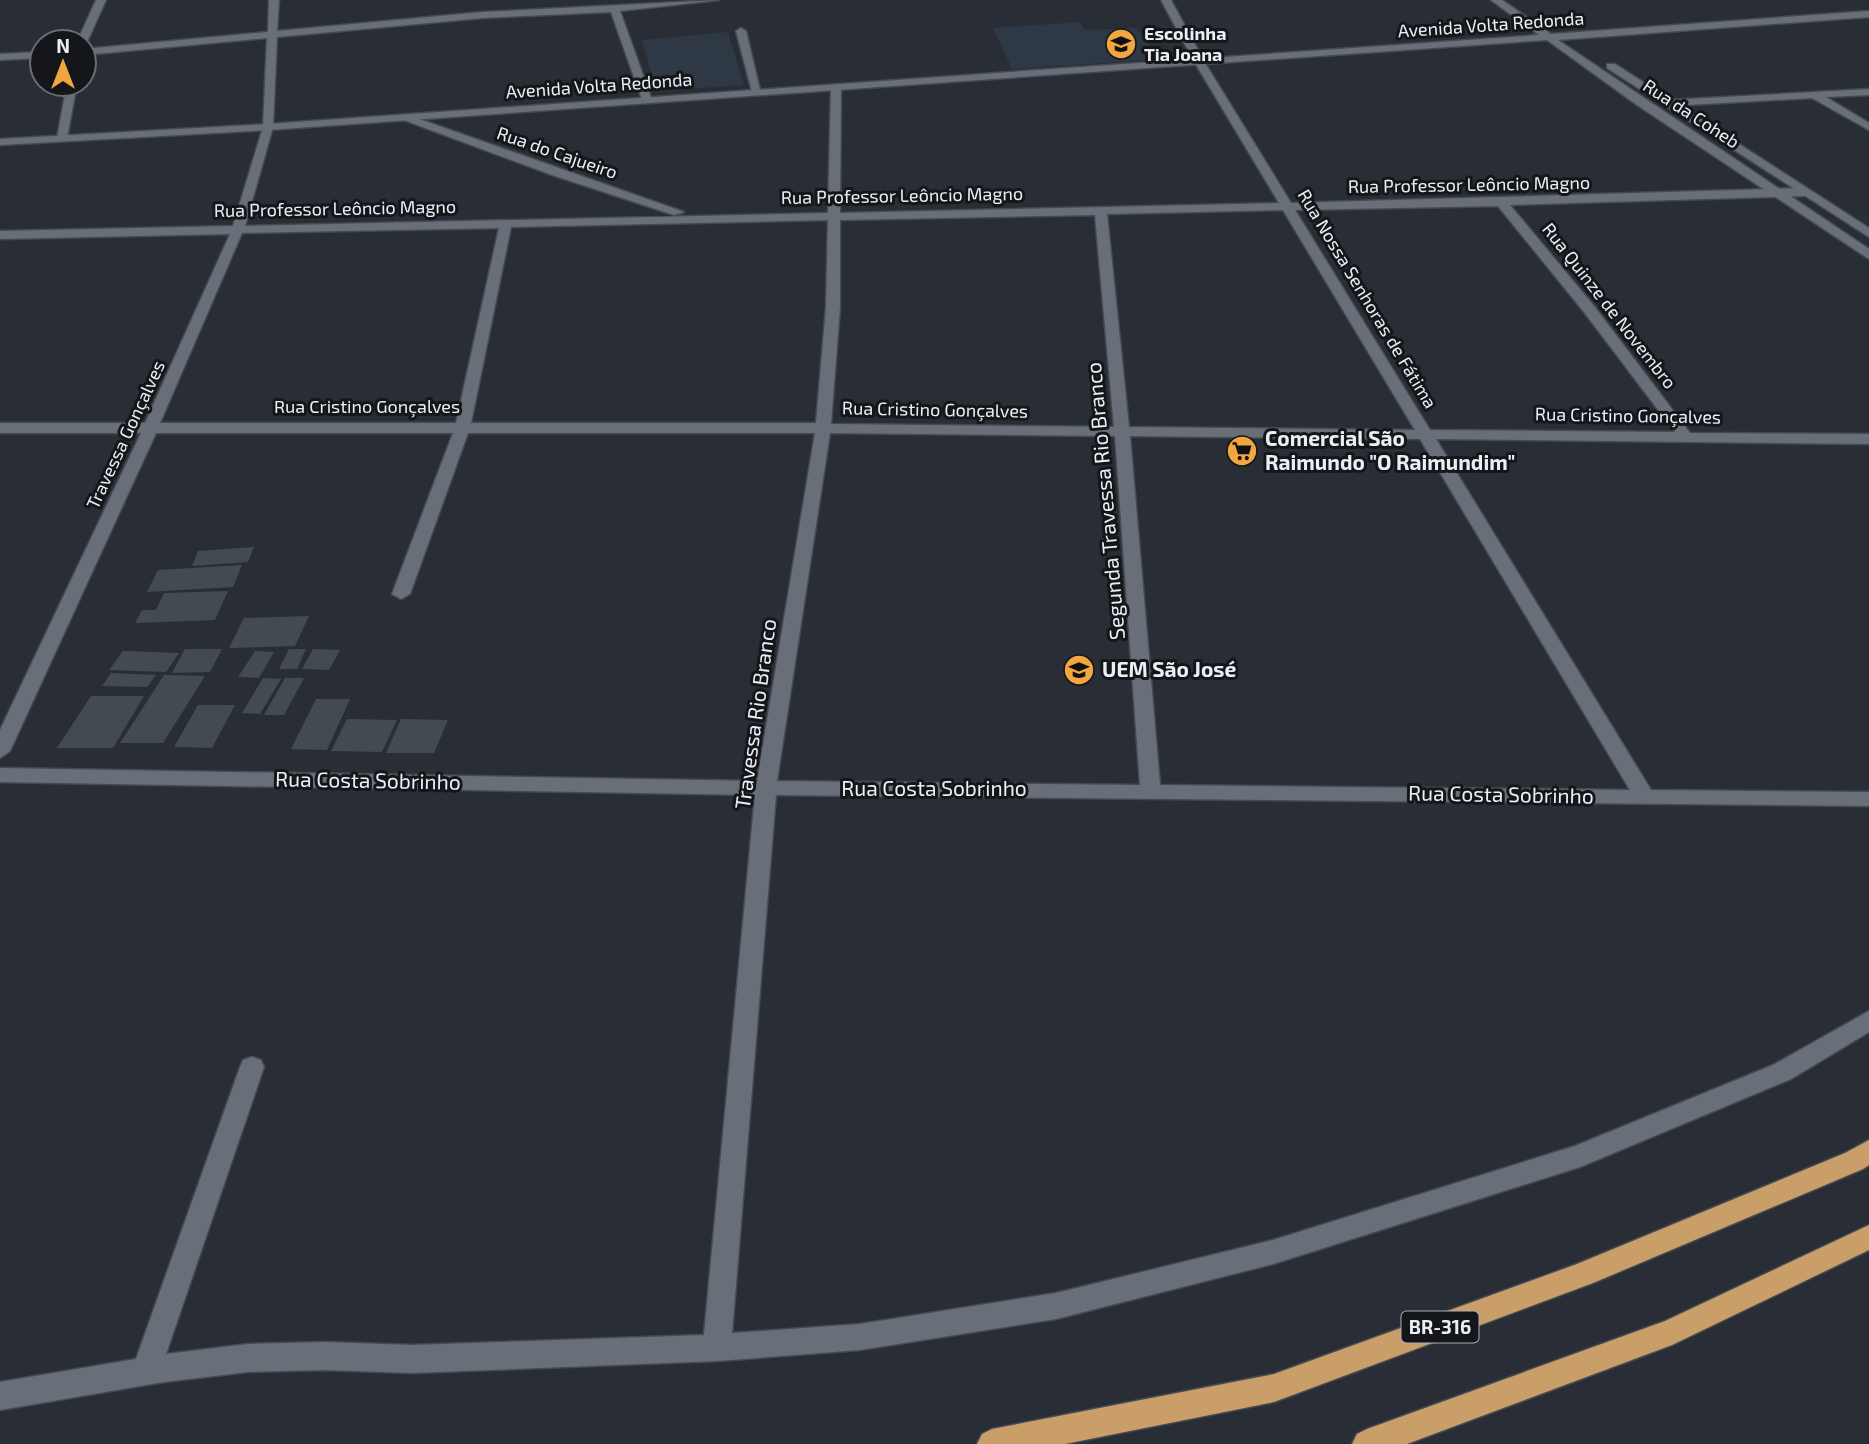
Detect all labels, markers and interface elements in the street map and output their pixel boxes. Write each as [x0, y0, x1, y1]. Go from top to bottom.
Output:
street label: Avenida Volta Redonda [1397, 7, 1585, 41]
place label: Escolinha Tia Joana [1144, 22, 1226, 65]
school or university icon: Escolinha Tia Joana [1104, 27, 1138, 61]
north arrow [28, 28, 98, 98]
text: N [56, 34, 70, 57]
street label: Avenida Volta Redonda [505, 68, 693, 102]
street label: Rua da Coheb [1639, 74, 1744, 152]
street label: Rua do Cajueiro [494, 121, 621, 183]
street label: Rua Professor Leôncio Magno [1348, 171, 1590, 197]
street label: Rua Professor Leôncio Magno [781, 182, 1023, 208]
street label: Rua Nossa Senhoras de Fátima [1294, 185, 1442, 412]
street label: Rua Professor Leôncio Magno [214, 195, 456, 221]
street label: Rua Quinze de Novembro [1538, 218, 1681, 393]
street label: Travessa Gonçalves [81, 357, 170, 513]
street label: Segunda Travessa Rio Branco [1080, 361, 1129, 641]
street label: Rua Cristino Gonçalves [274, 395, 460, 418]
street label: Rua Cristino Gonçalves [842, 396, 1028, 423]
street label: Rua Cristino Gonçalves [1535, 402, 1721, 429]
place label: Comercial São Raimundo "O Raimundim" [1265, 425, 1515, 474]
supermarket icon: Comercial São Raimundo "O Raimundim" [1225, 434, 1259, 468]
street label: Travessa Rio Branco [729, 617, 780, 811]
school or university icon: UEM São José [1062, 653, 1096, 687]
place label: UEM São José [1102, 656, 1236, 681]
street label: Rua Costa Sobrinho [275, 765, 461, 794]
street label: Rua Costa Sobrinho [841, 775, 1027, 800]
street label: Rua Costa Sobrinho [1408, 779, 1594, 808]
road number: BR-316 [1402, 1312, 1478, 1343]

